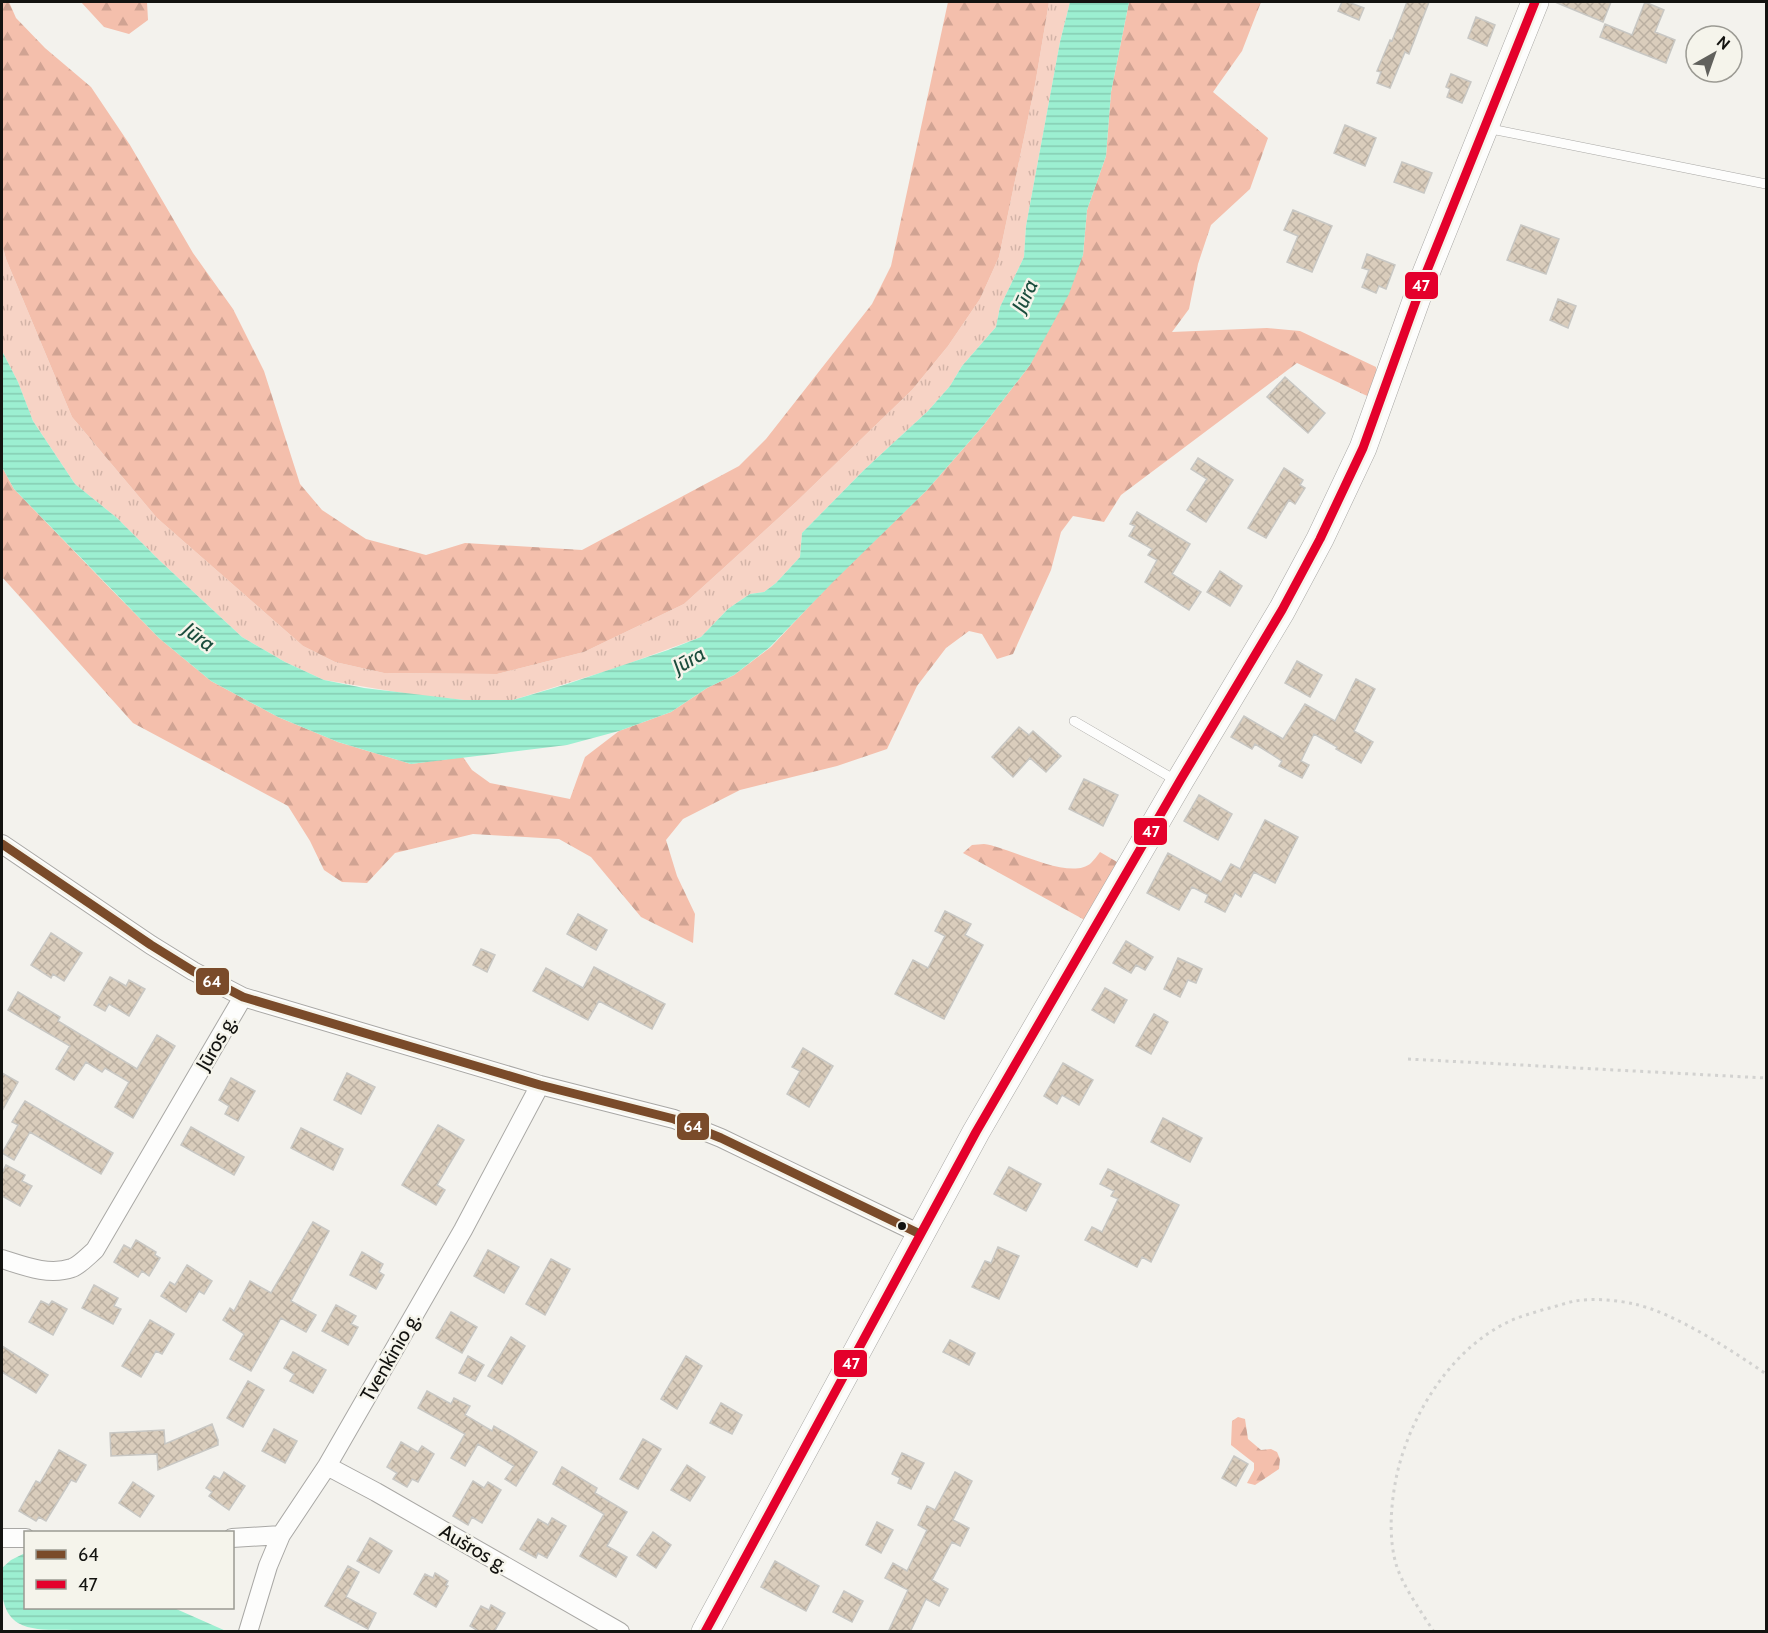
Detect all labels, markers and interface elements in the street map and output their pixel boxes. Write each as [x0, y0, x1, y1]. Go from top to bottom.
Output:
north arrow [1684, 24, 1744, 84]
text: N [1713, 32, 1734, 54]
line badge: 47 [1404, 271, 1439, 300]
water label: Jūra [1005, 275, 1043, 318]
text: 47 [1412, 276, 1431, 295]
water label: Jūra [177, 615, 220, 657]
water label: Jūra [666, 640, 709, 680]
line badge: 47 [1133, 817, 1168, 846]
text: 47 [1142, 822, 1161, 841]
line badge: 64 [195, 967, 230, 996]
text: 64 [203, 972, 222, 991]
street label: Jūros g. [190, 1011, 241, 1076]
line badge: 64 [676, 1112, 710, 1141]
text: 64 [684, 1117, 703, 1136]
unlabelled marker [896, 1220, 908, 1232]
street label: Tvenkinio g. [355, 1308, 425, 1406]
line badge: 47 [833, 1349, 868, 1378]
text: 47 [842, 1354, 861, 1373]
street label: Aušros g. [436, 1519, 512, 1577]
legend [24, 1531, 234, 1609]
text: 64 [78, 1544, 99, 1566]
text: 47 [78, 1574, 97, 1596]

